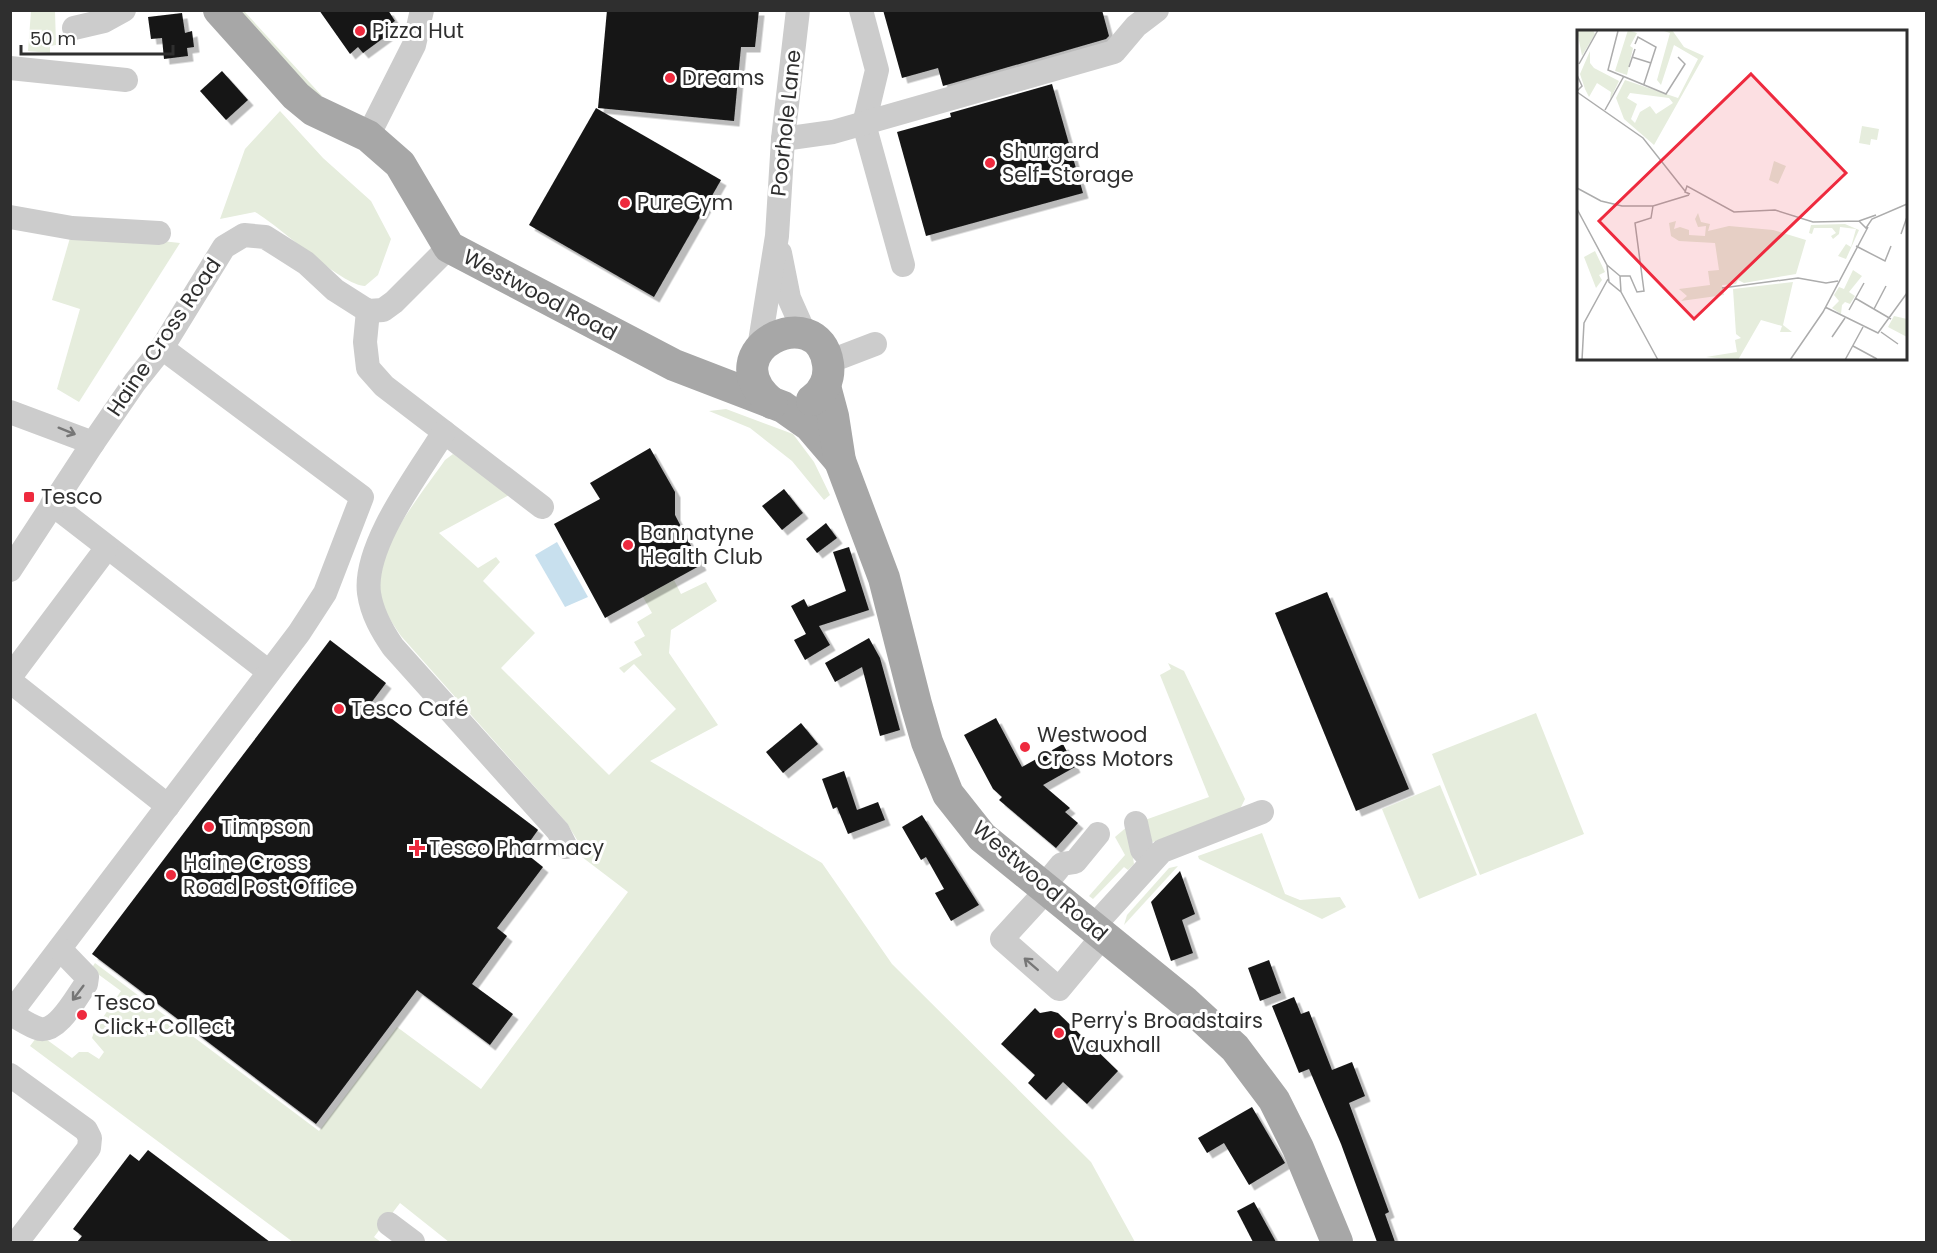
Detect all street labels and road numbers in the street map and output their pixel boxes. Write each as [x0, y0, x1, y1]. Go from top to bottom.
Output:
street label: Poorhole Lane [763, 48, 808, 198]
street label: Westwood Road [458, 242, 622, 347]
street label: Haine Cross Road [100, 252, 227, 422]
street label: Westwood Road [966, 814, 1114, 948]

